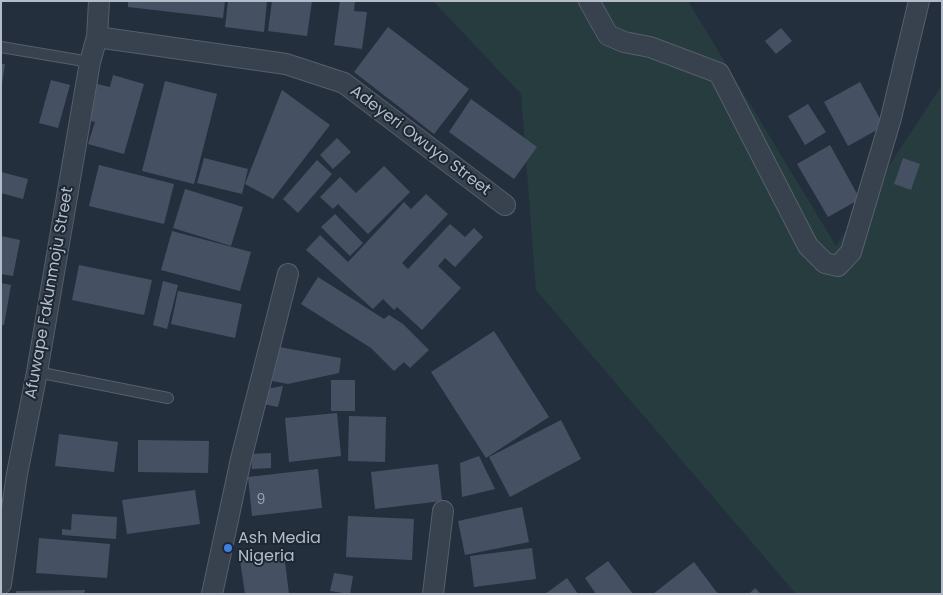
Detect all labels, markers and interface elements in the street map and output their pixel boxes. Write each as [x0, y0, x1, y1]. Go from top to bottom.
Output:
street label: Adeyeri Owuyo Street [346, 82, 494, 200]
street label: Afuwape Fakunmoju Street [22, 186, 78, 400]
house number: 9 [257, 492, 265, 508]
place label: Ash Media Nigeria [238, 529, 321, 567]
marker: Ash Media Nigeria [222, 542, 234, 554]

